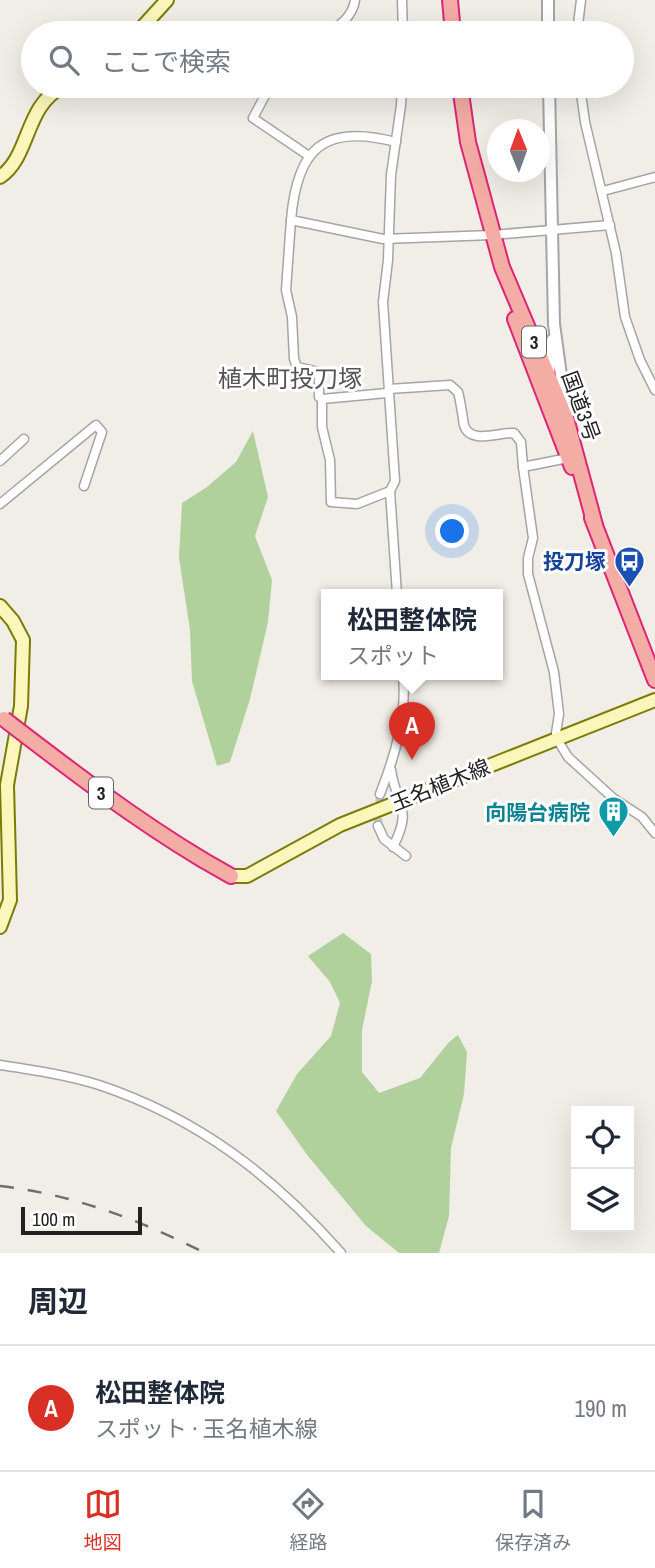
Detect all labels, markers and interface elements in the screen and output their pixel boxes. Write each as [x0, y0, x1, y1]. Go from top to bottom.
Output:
search box [21, 21, 634, 98]
icon: search [45, 41, 83, 79]
text: ここで検索 [101, 44, 231, 79]
north arrow [487, 119, 550, 182]
road number: 3 [522, 326, 546, 358]
district label: 植木町投刀塚 [218, 362, 362, 394]
street label: 国道3号 [555, 367, 607, 445]
your location [435, 514, 469, 548]
bus stop icon: 投刀塚 [612, 544, 646, 588]
place label: 投刀塚 [543, 547, 606, 576]
popup [321, 589, 503, 680]
text: 松田整体院 [347, 602, 477, 637]
text: スポット [347, 640, 439, 671]
pin: A [389, 702, 435, 760]
street label: 玉名植木線 [386, 752, 494, 818]
road number: 3 [89, 778, 113, 808]
building icon: 向陽台病院 [596, 795, 630, 839]
place label: 向陽台病院 [485, 798, 590, 827]
map controls [571, 1106, 634, 1232]
button: locate [571, 1106, 634, 1169]
button: layers [571, 1169, 634, 1232]
scale bar [21, 1204, 142, 1236]
text: 100 m [32, 1206, 75, 1232]
text: 周辺 [28, 1281, 88, 1321]
text: 松田整体院 [95, 1375, 225, 1410]
text: A [44, 1393, 58, 1424]
text: 190 m [575, 1393, 627, 1424]
text: スポット · 玉名植木線 [95, 1413, 318, 1444]
tab: 地図 [84, 1485, 122, 1555]
tab: 経路 [289, 1485, 327, 1555]
tab: 保存済み [495, 1485, 571, 1555]

